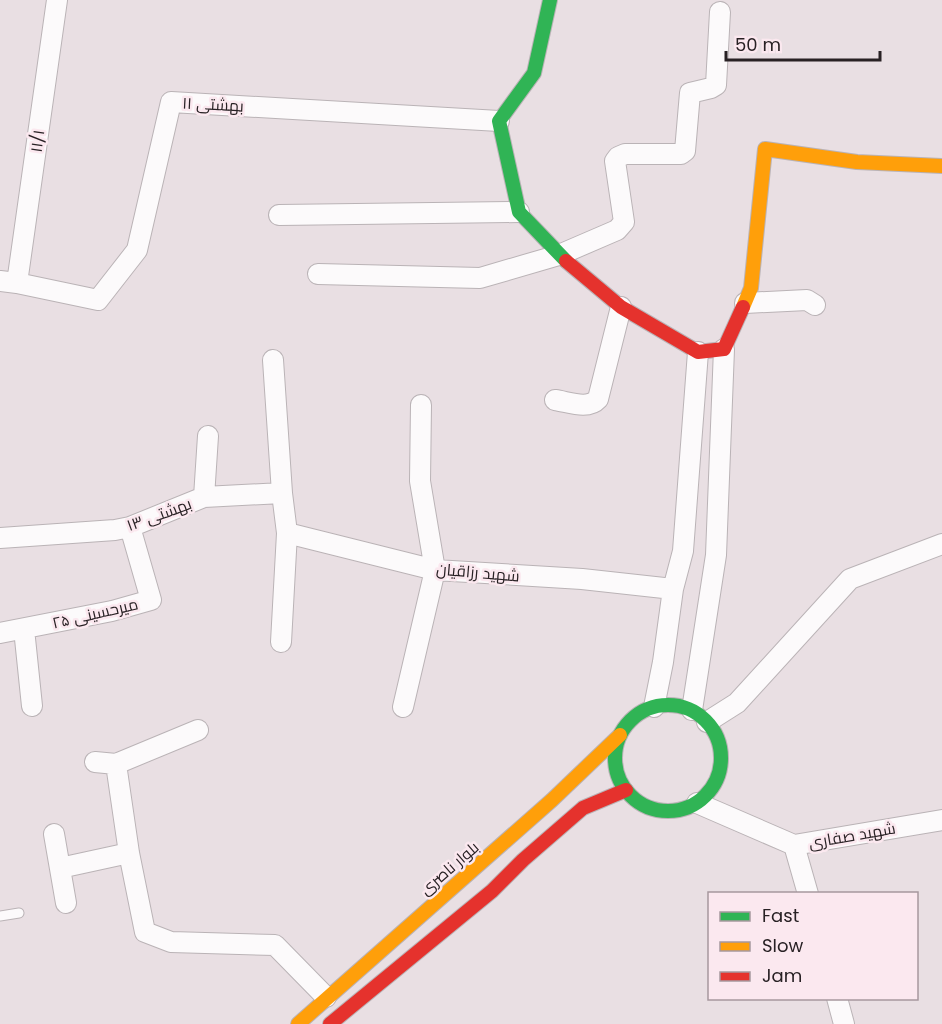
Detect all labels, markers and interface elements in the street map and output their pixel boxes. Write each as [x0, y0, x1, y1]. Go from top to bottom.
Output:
scale bar [726, 24, 880, 62]
text: 50 m [735, 32, 781, 57]
street label: بهشتی ۱۱ [182, 91, 244, 118]
street label: ۱۱/۱ [25, 128, 50, 154]
street label: بهشتی ۱۳ [124, 492, 195, 537]
street label: شهید رزاقیان [435, 557, 521, 588]
street label: میرحسینی ۲۵ [50, 592, 140, 635]
street label: شهید صفاری [807, 817, 897, 854]
street label: بلوار ناصری [415, 836, 484, 901]
legend [708, 892, 918, 1000]
text: Fast [762, 903, 799, 928]
text: Slow [762, 933, 804, 958]
text: Jam [762, 963, 802, 988]

